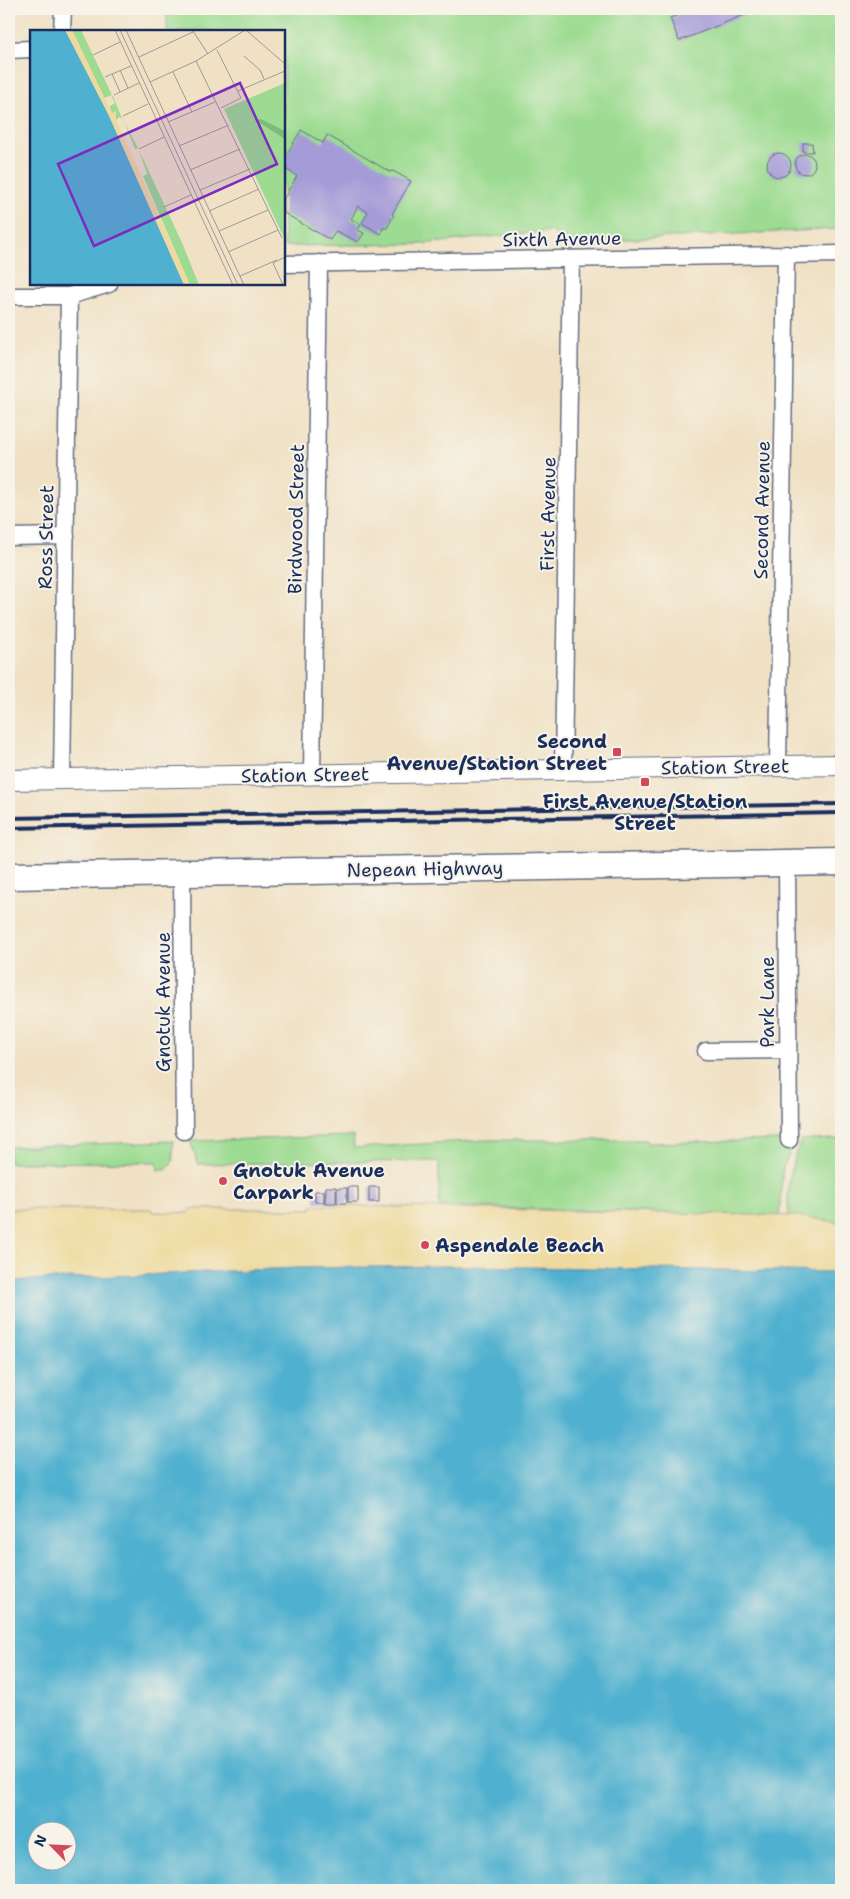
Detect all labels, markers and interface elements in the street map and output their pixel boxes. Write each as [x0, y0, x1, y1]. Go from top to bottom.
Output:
inset map [30, 30, 285, 285]
street label: Sixth Avenue [502, 225, 622, 253]
street label: Second Avenue [748, 440, 776, 580]
street label: Birdwood Street [282, 444, 310, 594]
street label: First Avenue [535, 457, 561, 571]
street label: Ross Street [33, 485, 59, 589]
place label: Second Avenue/Station Street [387, 729, 607, 776]
marker: Second Avenue/Station Street [611, 746, 623, 758]
street label: Station Street [661, 753, 789, 781]
street label: Station Street [241, 761, 369, 789]
marker: First Avenue/Station Street [639, 776, 651, 788]
place label: First Avenue/Station Street [543, 789, 748, 836]
street label: Nepean Highway [347, 855, 503, 883]
street label: Gnotuk Avenue [151, 932, 176, 1072]
street label: Park Lane [755, 956, 780, 1048]
place label: Gnotuk Avenue Carpark [233, 1158, 385, 1205]
marker: Gnotuk Avenue Carpark [217, 1175, 229, 1187]
place label: Aspendale Beach [435, 1233, 605, 1258]
marker: Aspendale Beach [419, 1239, 431, 1251]
north arrow [28, 1822, 78, 1872]
text: N [30, 1832, 51, 1849]

